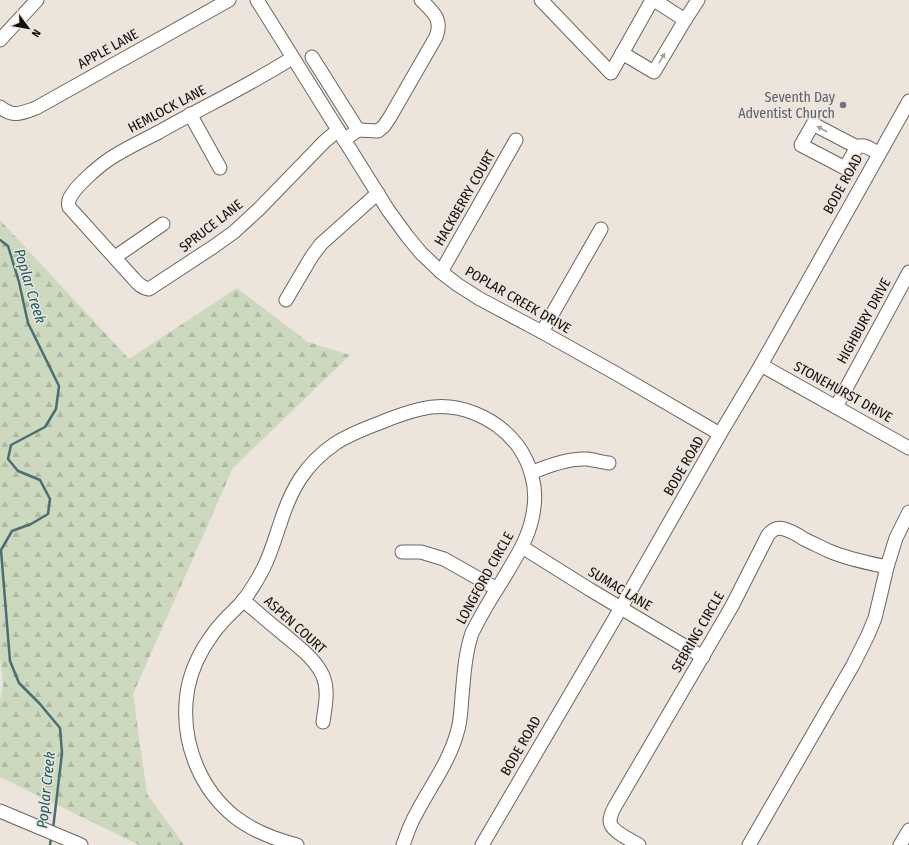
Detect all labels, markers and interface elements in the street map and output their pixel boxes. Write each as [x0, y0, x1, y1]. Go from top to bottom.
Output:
north arrow [8, 8, 48, 48]
street label: APPLE LANE [75, 25, 142, 73]
text: N [29, 27, 43, 39]
one-way arrow [659, 52, 666, 64]
street label: HEMLOCK LANE [125, 81, 209, 137]
place label: Seventh Day Adventist Church [738, 89, 836, 122]
marker: Seventh Day Adventist Church [838, 100, 848, 110]
one-way arrow [816, 125, 828, 132]
street label: HACKBERRY COURT [431, 147, 499, 249]
street label: BODE ROAD [820, 151, 866, 217]
street label: SPRUCE LANE [176, 196, 246, 256]
water label: Poplar Creek [10, 247, 50, 326]
street label: POPLAR CREEK DRIVE [462, 263, 574, 337]
street label: HIGHBURY DRIVE [833, 275, 895, 367]
street label: STONEHURST DRIVE [791, 358, 896, 426]
street label: BODE ROAD [660, 433, 708, 499]
street label: LONGFORD CIRCLE [453, 529, 518, 627]
street label: SUMAC LANE [585, 563, 655, 615]
street label: SEBRING CIRCLE [668, 588, 728, 675]
street label: ASPEN COURT [260, 593, 330, 658]
street label: BODE ROAD [497, 713, 545, 779]
water label: Poplar Creek [33, 750, 59, 829]

